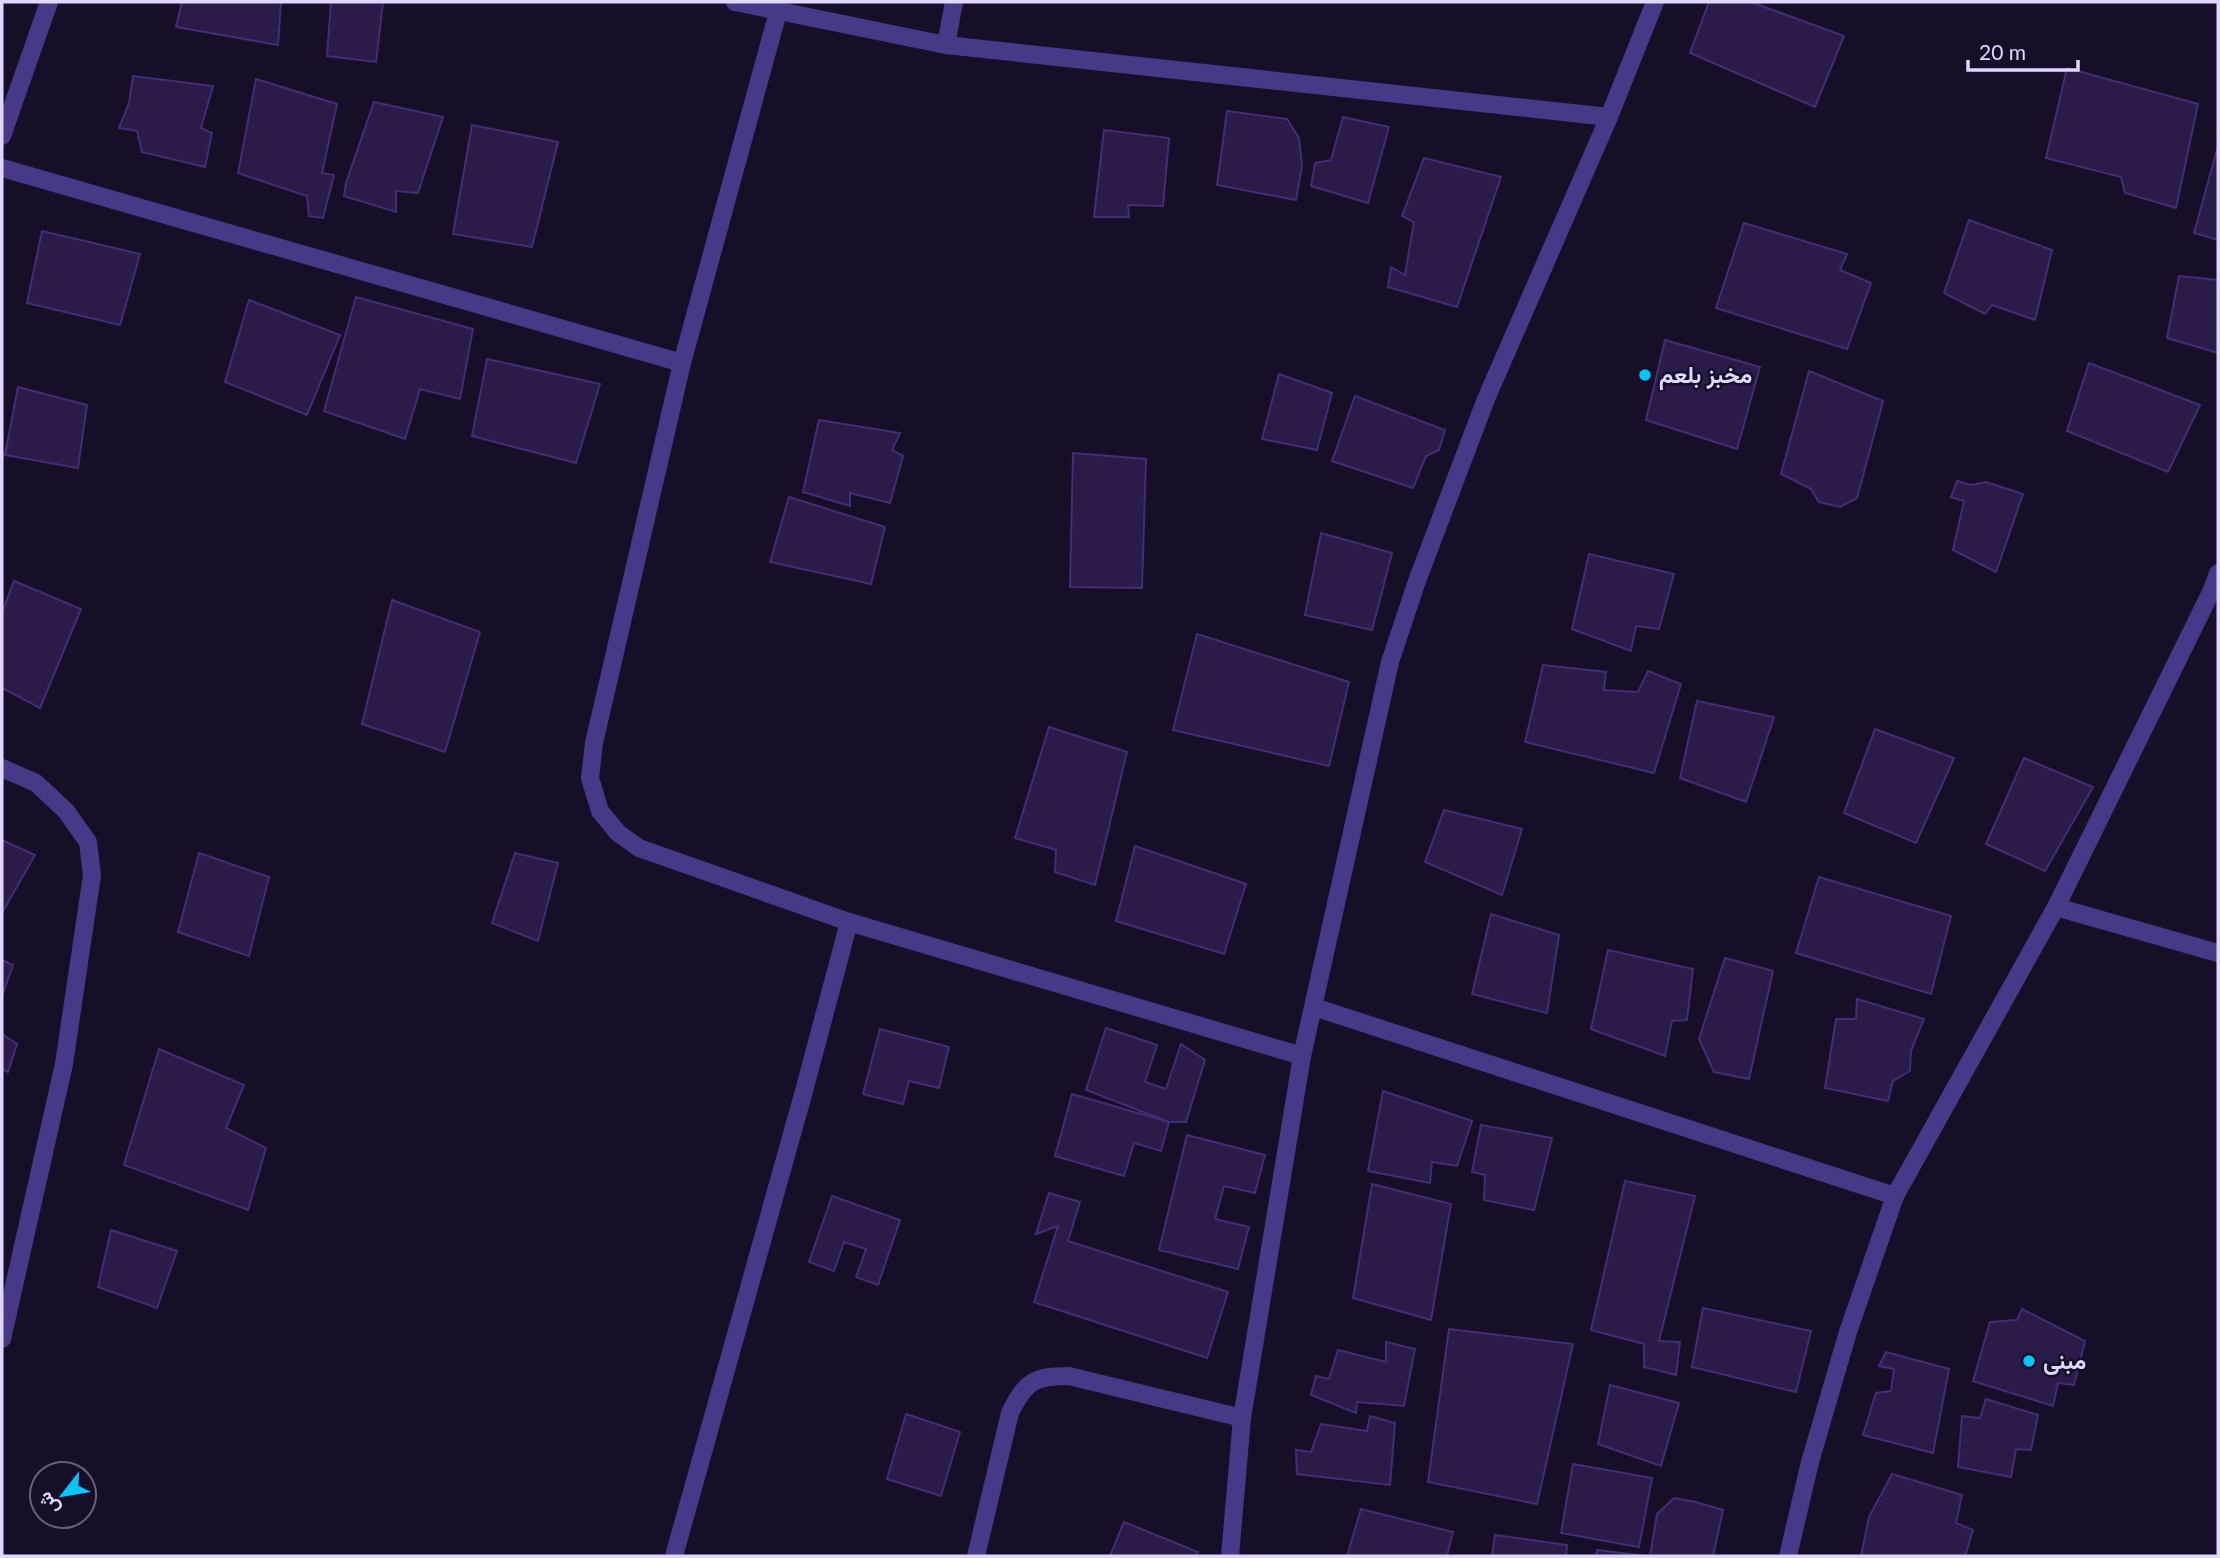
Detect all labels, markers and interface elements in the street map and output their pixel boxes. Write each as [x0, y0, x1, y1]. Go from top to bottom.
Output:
scale bar [1968, 28, 2078, 72]
text: 20 m [1979, 39, 2026, 64]
place label: مخبز بلعم [1659, 360, 1752, 390]
marker: مخبز بلعم [1637, 367, 1653, 383]
place label: مبنى [2043, 1346, 2086, 1375]
marker: مبنى [2021, 1353, 2037, 1369]
north arrow [28, 1460, 98, 1530]
text: ش [32, 1488, 65, 1520]

